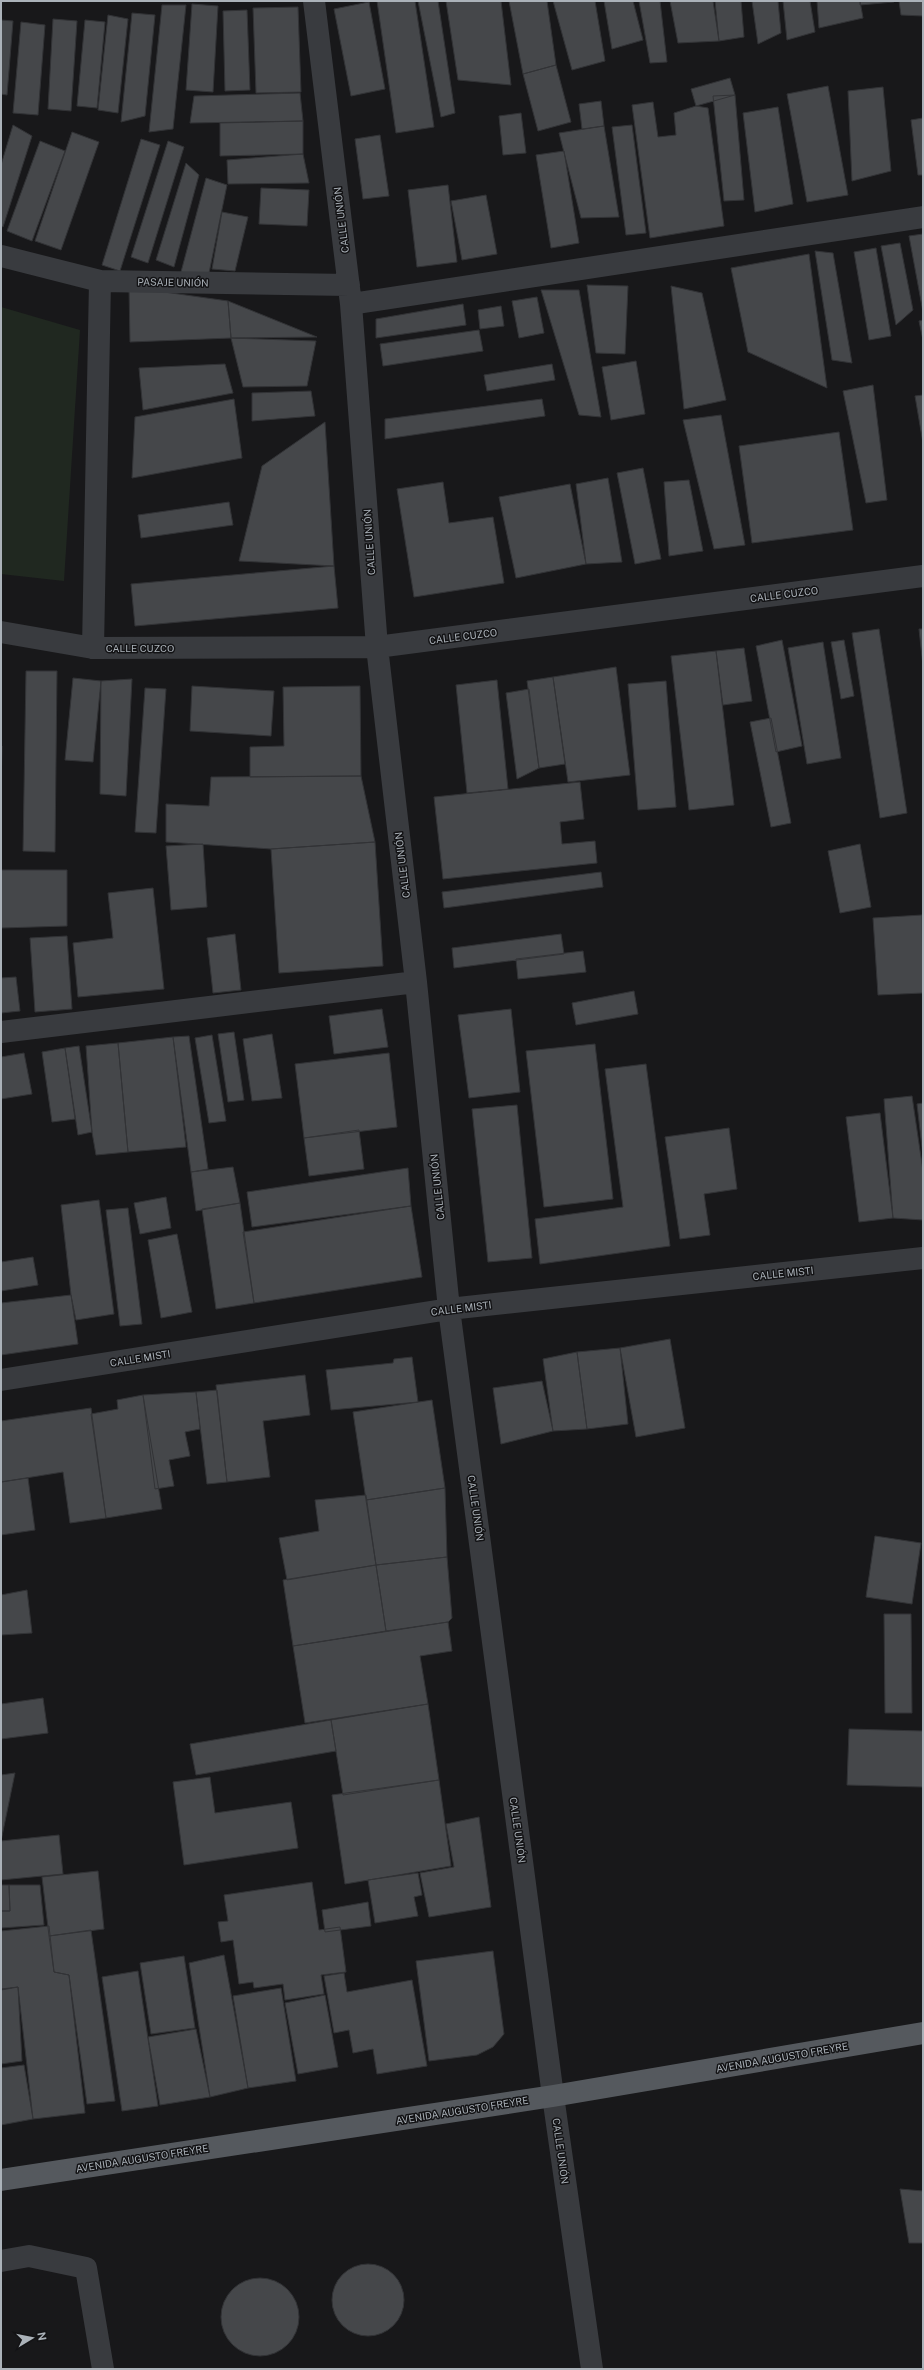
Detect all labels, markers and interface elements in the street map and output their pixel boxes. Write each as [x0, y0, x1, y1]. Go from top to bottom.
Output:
street label: CALLE UNIÓN [331, 186, 351, 254]
street label: PASAJE UNIÓN [137, 275, 209, 289]
street label: CALLE UNIÓN [361, 509, 377, 575]
street label: CALLE CUZCO [749, 584, 819, 604]
street label: CALLE CUZCO [428, 626, 498, 646]
street label: CALLE CUZCO [106, 642, 174, 654]
street label: CALLE UNIÓN [392, 831, 412, 899]
street label: CALLE UNIÓN [428, 1153, 446, 1221]
street label: CALLE MISTI [752, 1264, 814, 1282]
street label: CALLE MISTI [430, 1298, 492, 1318]
street label: CALLE MISTI [109, 1347, 171, 1369]
street label: CALLE UNIÓN [465, 1474, 487, 1542]
street label: CALLE UNIÓN [507, 1796, 529, 1864]
street label: AVENIDA AUGUSTO FREYRE [715, 2039, 849, 2075]
street label: AVENIDA AUGUSTO FREYRE [395, 2094, 529, 2126]
street label: CALLE UNIÓN [550, 2117, 572, 2185]
street label: AVENIDA AUGUSTO FREYRE [75, 2142, 209, 2174]
north arrow [12, 2318, 52, 2358]
text: N [35, 2331, 49, 2342]

